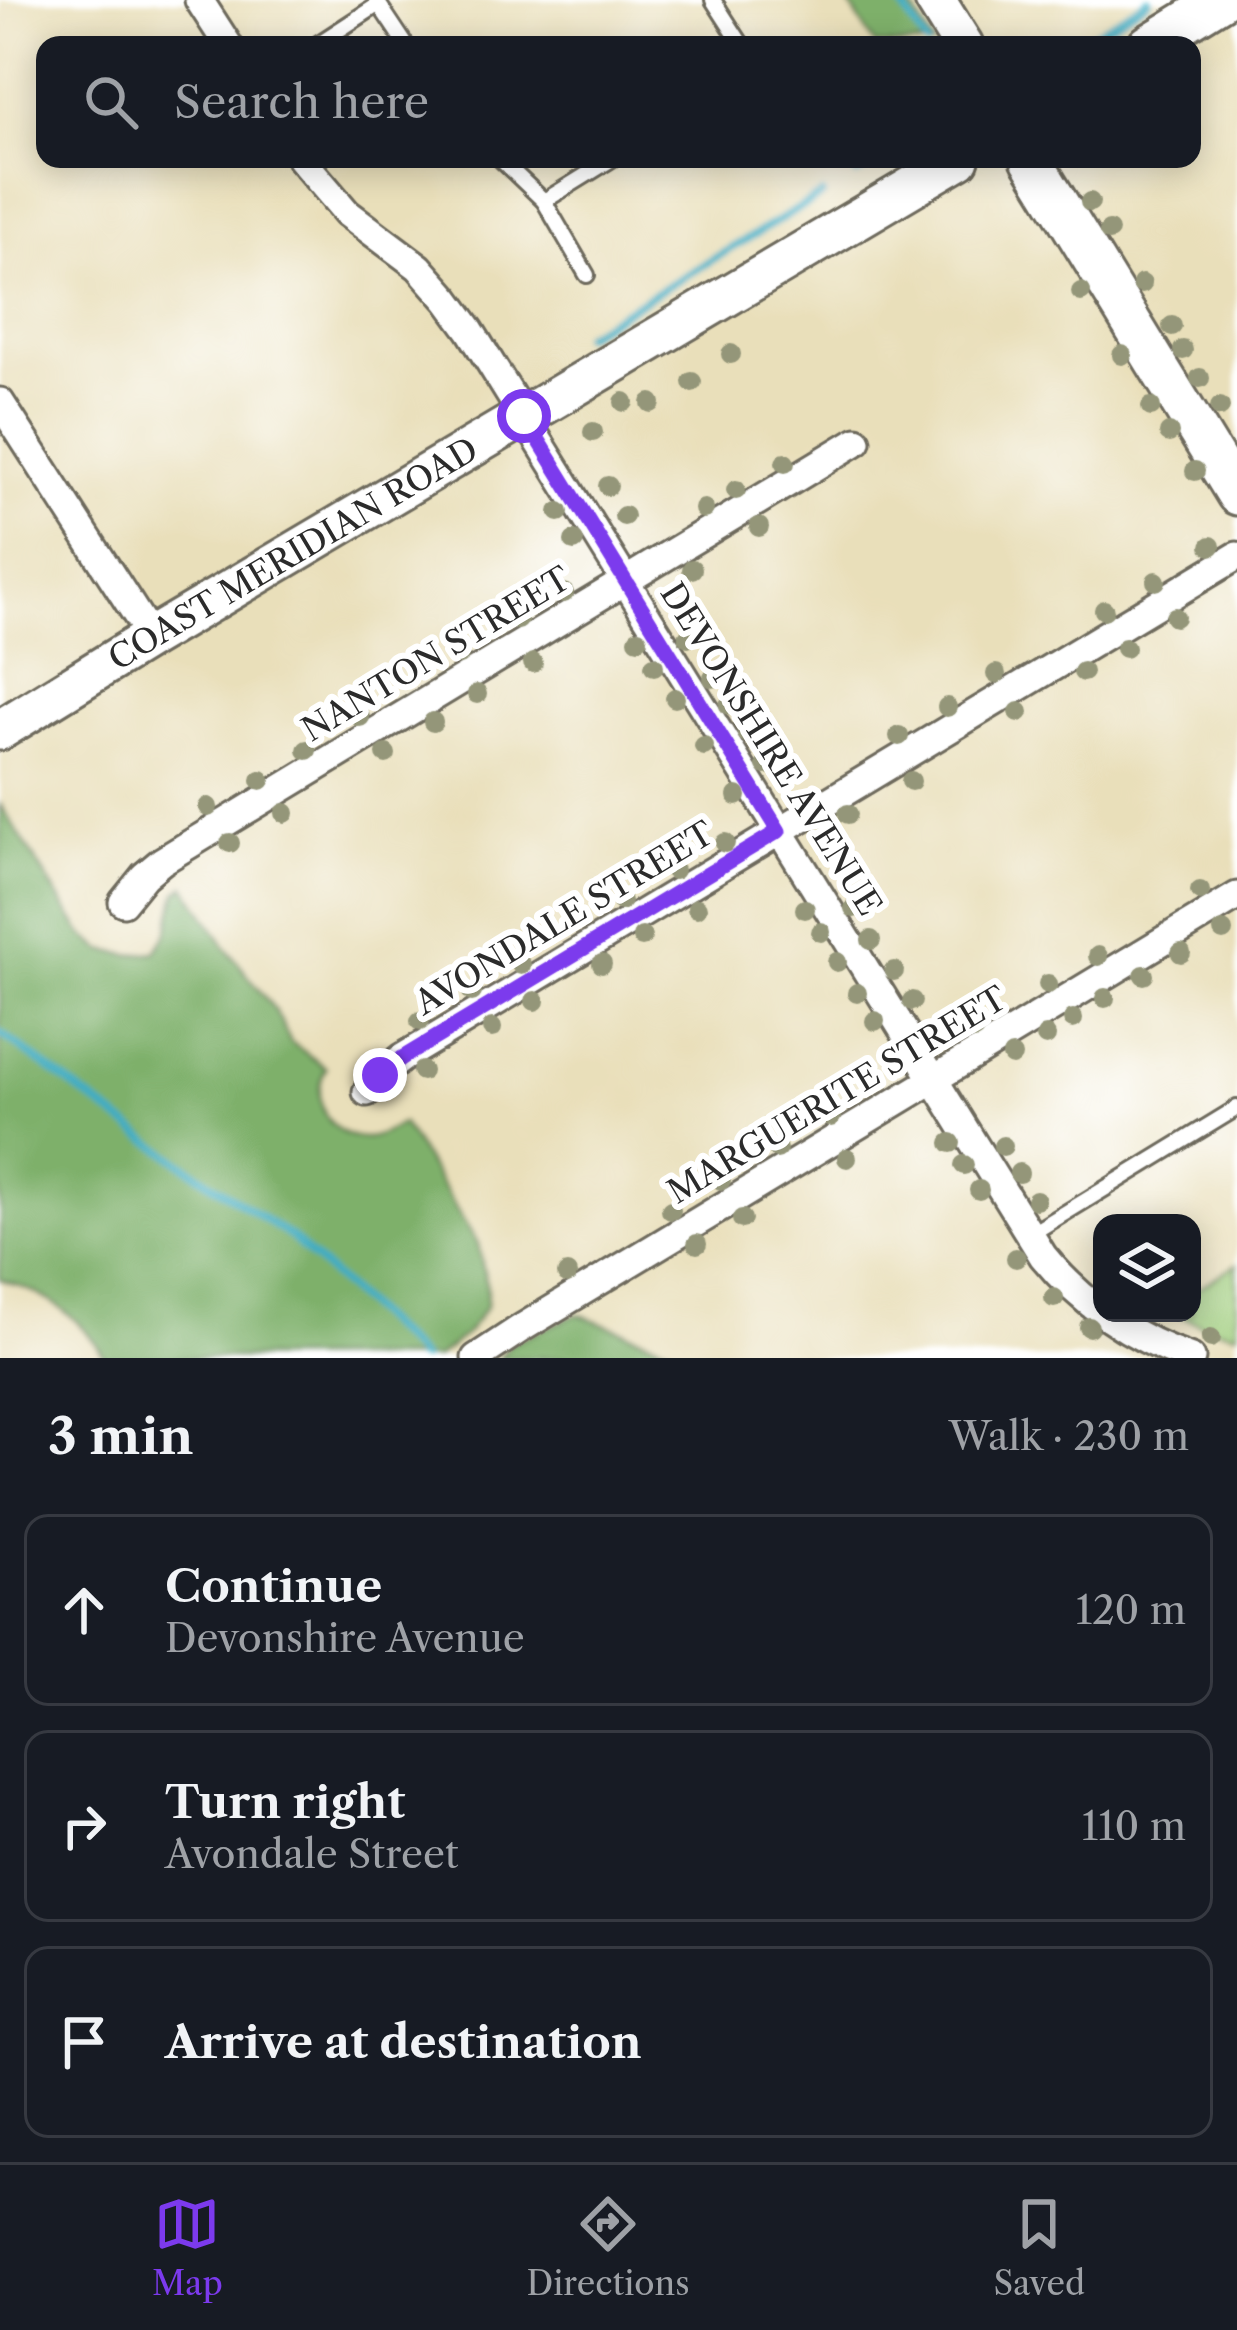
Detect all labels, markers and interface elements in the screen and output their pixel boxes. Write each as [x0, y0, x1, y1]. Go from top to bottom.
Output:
search box [36, 36, 1201, 168]
icon: search [78, 69, 144, 135]
text: Search here [174, 74, 429, 130]
route start [497, 389, 551, 443]
street label: COAST MERIDIAN ROAD [101, 428, 485, 679]
street label: NANTON STREET [295, 558, 578, 750]
street label: DEVONSHIRE AVENUE [652, 575, 890, 923]
street label: AVONDALE STREET [406, 812, 721, 1024]
street label: MARGUERITE STREET [660, 977, 1014, 1212]
route end [353, 1048, 407, 1102]
map controls [1093, 1214, 1201, 1322]
button: layers [1093, 1214, 1201, 1322]
text: 3 min [48, 1405, 194, 1467]
text: Walk · 230 m [949, 1412, 1189, 1460]
text: Continue [165, 1558, 382, 1614]
icon: ahead [51, 1577, 117, 1643]
text: 120 m [1076, 1586, 1186, 1634]
text: Devonshire Avenue [165, 1614, 525, 1662]
text: Turn right [165, 1774, 405, 1830]
icon: right [51, 1793, 117, 1859]
text: 110 m [1082, 1802, 1186, 1850]
text: Avondale Street [165, 1830, 459, 1878]
icon: arrive [51, 2009, 117, 2075]
text: Arrive at destination [165, 2014, 642, 2070]
tab: Map [152, 2191, 223, 2304]
tab: Directions [527, 2191, 690, 2304]
tab: Saved [993, 2191, 1085, 2304]

